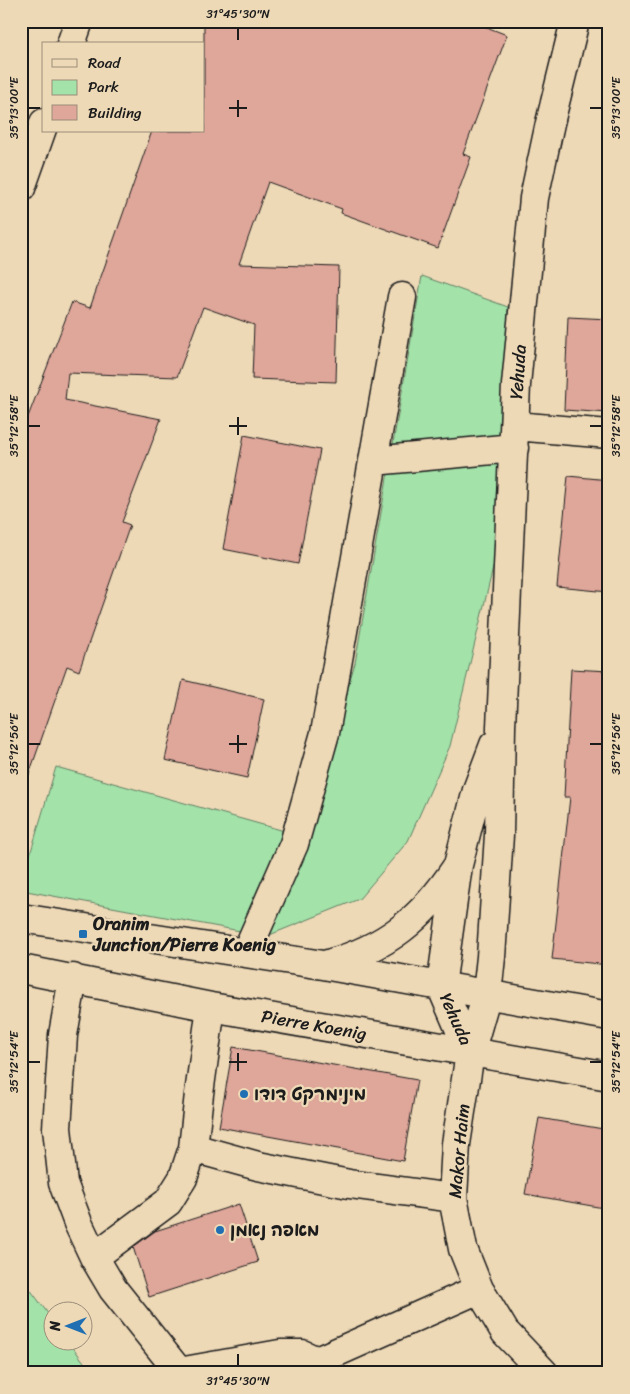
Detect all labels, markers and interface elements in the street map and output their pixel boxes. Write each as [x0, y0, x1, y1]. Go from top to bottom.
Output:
text: 31°45'30"N [206, 3, 271, 25]
legend [42, 42, 205, 132]
text: Road [88, 50, 121, 76]
text: Park [88, 74, 119, 100]
text: 35°13'00"E [3, 76, 25, 139]
text: 35°13'00"E [605, 76, 627, 139]
text: Building [88, 100, 142, 126]
street label: Yehuda [500, 344, 536, 400]
text: 35°12'58"E [3, 394, 25, 457]
text: 35°12'58"E [605, 394, 627, 457]
text: 35°12'56"E [3, 712, 25, 775]
text: 35°12'56"E [605, 712, 627, 775]
place label: Oranim Junction/Pierre Koenig [92, 908, 276, 961]
marker: Oranim Junction/Pierre Koenig [77, 928, 89, 940]
street label: Yehuda [430, 987, 482, 1051]
street label: Pierre Koenig [259, 1000, 369, 1050]
text: 35°12'54"E [3, 1030, 25, 1093]
text: 35°12'54"E [605, 1030, 627, 1093]
place label: מינימרקט דודו [254, 1078, 366, 1110]
marker: מינימרקט דודו [238, 1088, 250, 1100]
street label: Makor Haim [439, 1102, 479, 1200]
place label: מאפה נאמן [230, 1214, 320, 1246]
marker: מאפה נאמן [214, 1224, 226, 1236]
north arrow [42, 1302, 92, 1352]
text: N [43, 1321, 68, 1332]
text: 31°45'30"N [206, 1370, 271, 1392]

